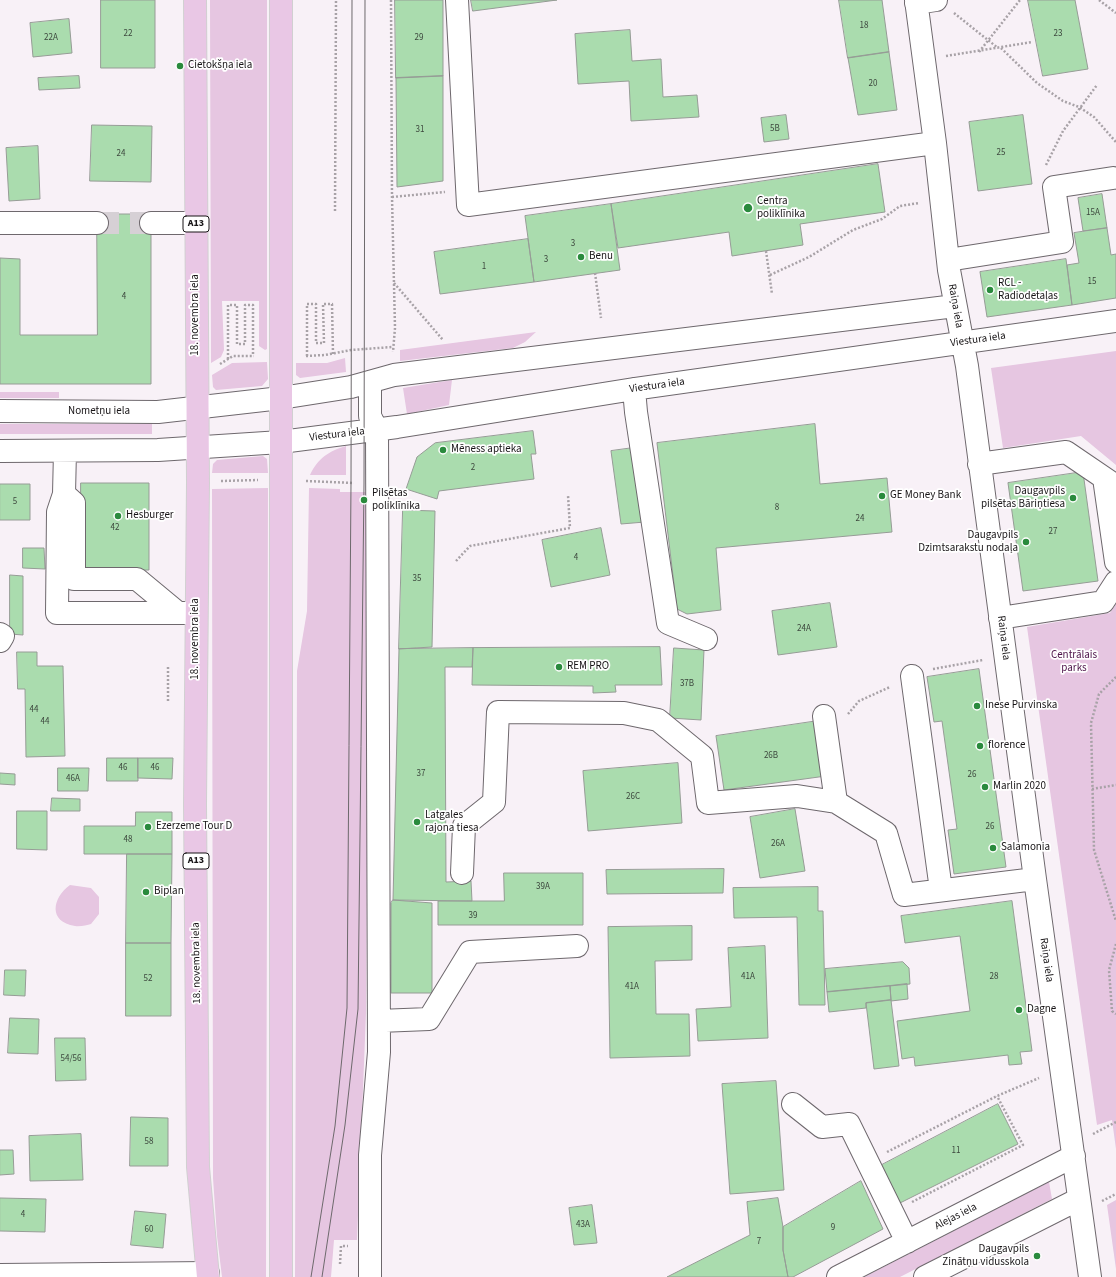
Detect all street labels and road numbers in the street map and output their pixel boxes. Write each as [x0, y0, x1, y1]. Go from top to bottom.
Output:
road number: A13 [183, 216, 209, 232]
street label: 18. novembra iela [189, 274, 203, 356]
street label: Raiņa iela [945, 283, 965, 329]
street label: Viestura iela [949, 330, 1007, 350]
street label: Viestura iela [628, 376, 686, 396]
street label: Nometņu iela [68, 405, 130, 419]
street label: Viestura iela [309, 425, 365, 445]
street label: 18. novembra iela [189, 598, 203, 680]
street label: Raiņa iela [994, 615, 1012, 661]
road number: A13 [183, 853, 209, 869]
street label: 18. novembra iela [190, 922, 204, 1004]
street label: Raiņa iela [1036, 937, 1056, 983]
street label: Alejas iela [933, 1201, 979, 1233]

